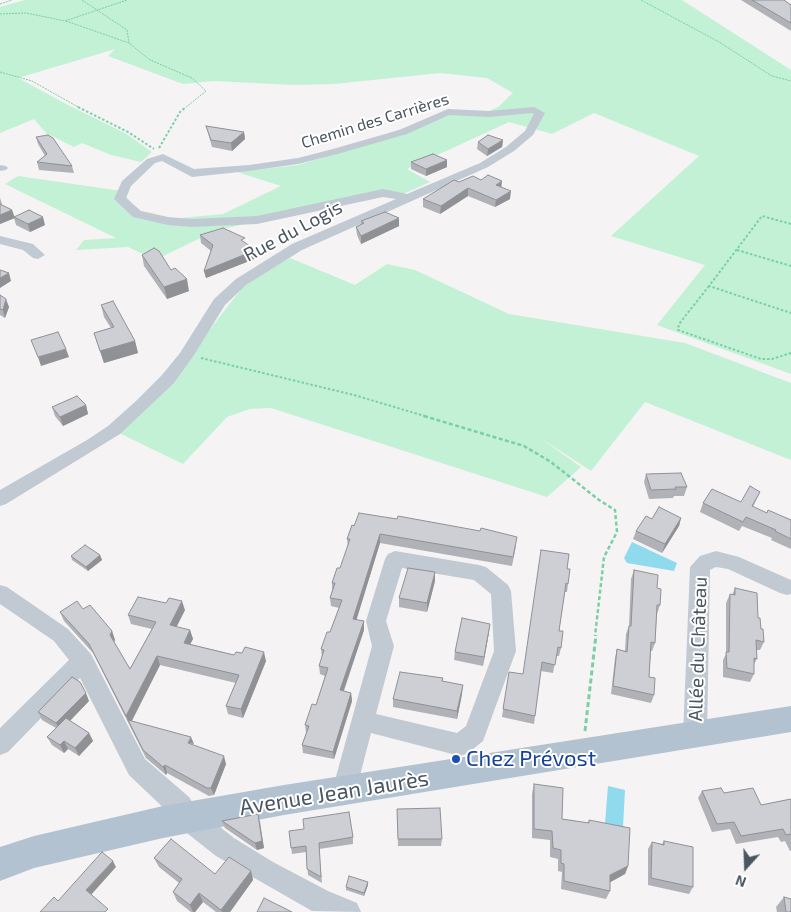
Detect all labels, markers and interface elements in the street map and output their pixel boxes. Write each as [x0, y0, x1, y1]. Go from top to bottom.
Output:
street label: Chemin des Carrières [299, 89, 451, 153]
street label: Rue du Logis [240, 195, 346, 267]
street label: Allée du Château [684, 576, 712, 722]
place label: Chez Prévost [466, 746, 596, 772]
marker: Chez Prévost [450, 753, 462, 765]
street label: Avenue Jean Jaurès [237, 765, 431, 821]
north arrow [721, 842, 771, 892]
text: N [733, 872, 748, 891]

